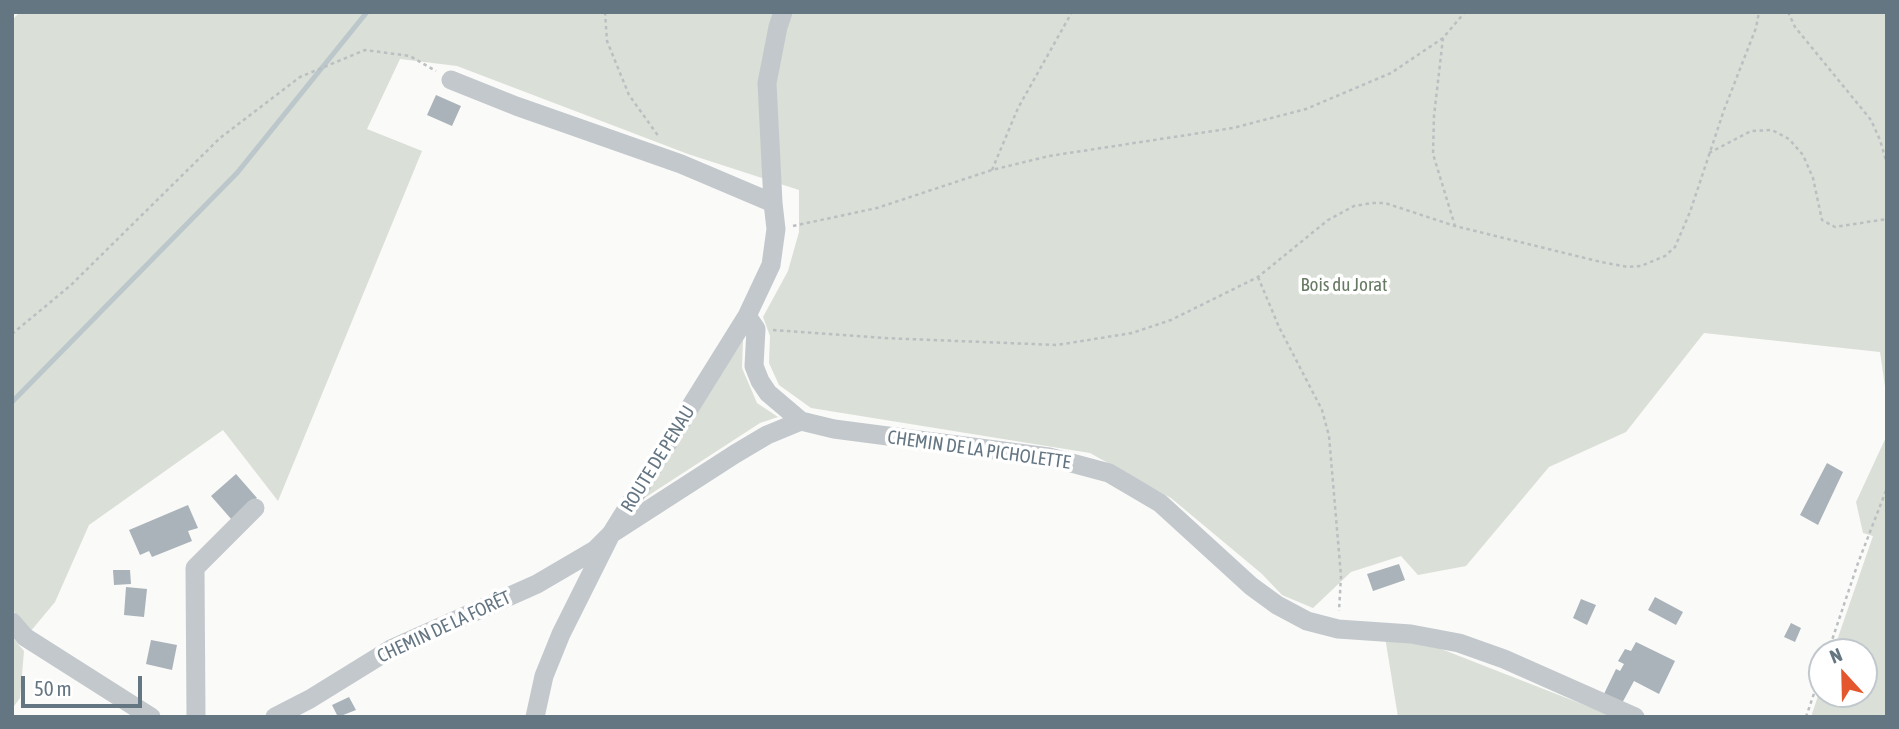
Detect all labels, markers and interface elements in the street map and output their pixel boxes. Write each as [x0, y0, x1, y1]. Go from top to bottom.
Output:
park label: Bois du Jorat [1301, 274, 1387, 296]
street label: ROUTE DE PENAU [616, 402, 700, 516]
street label: CHEMIN DE LA PICHOLETTE [886, 426, 1072, 474]
street label: CHEMIN DE LA FORÊT [374, 586, 514, 668]
north arrow [1808, 638, 1878, 708]
text: N [1827, 643, 1845, 668]
scale bar [24, 662, 145, 706]
text: 50 m [34, 676, 72, 700]

